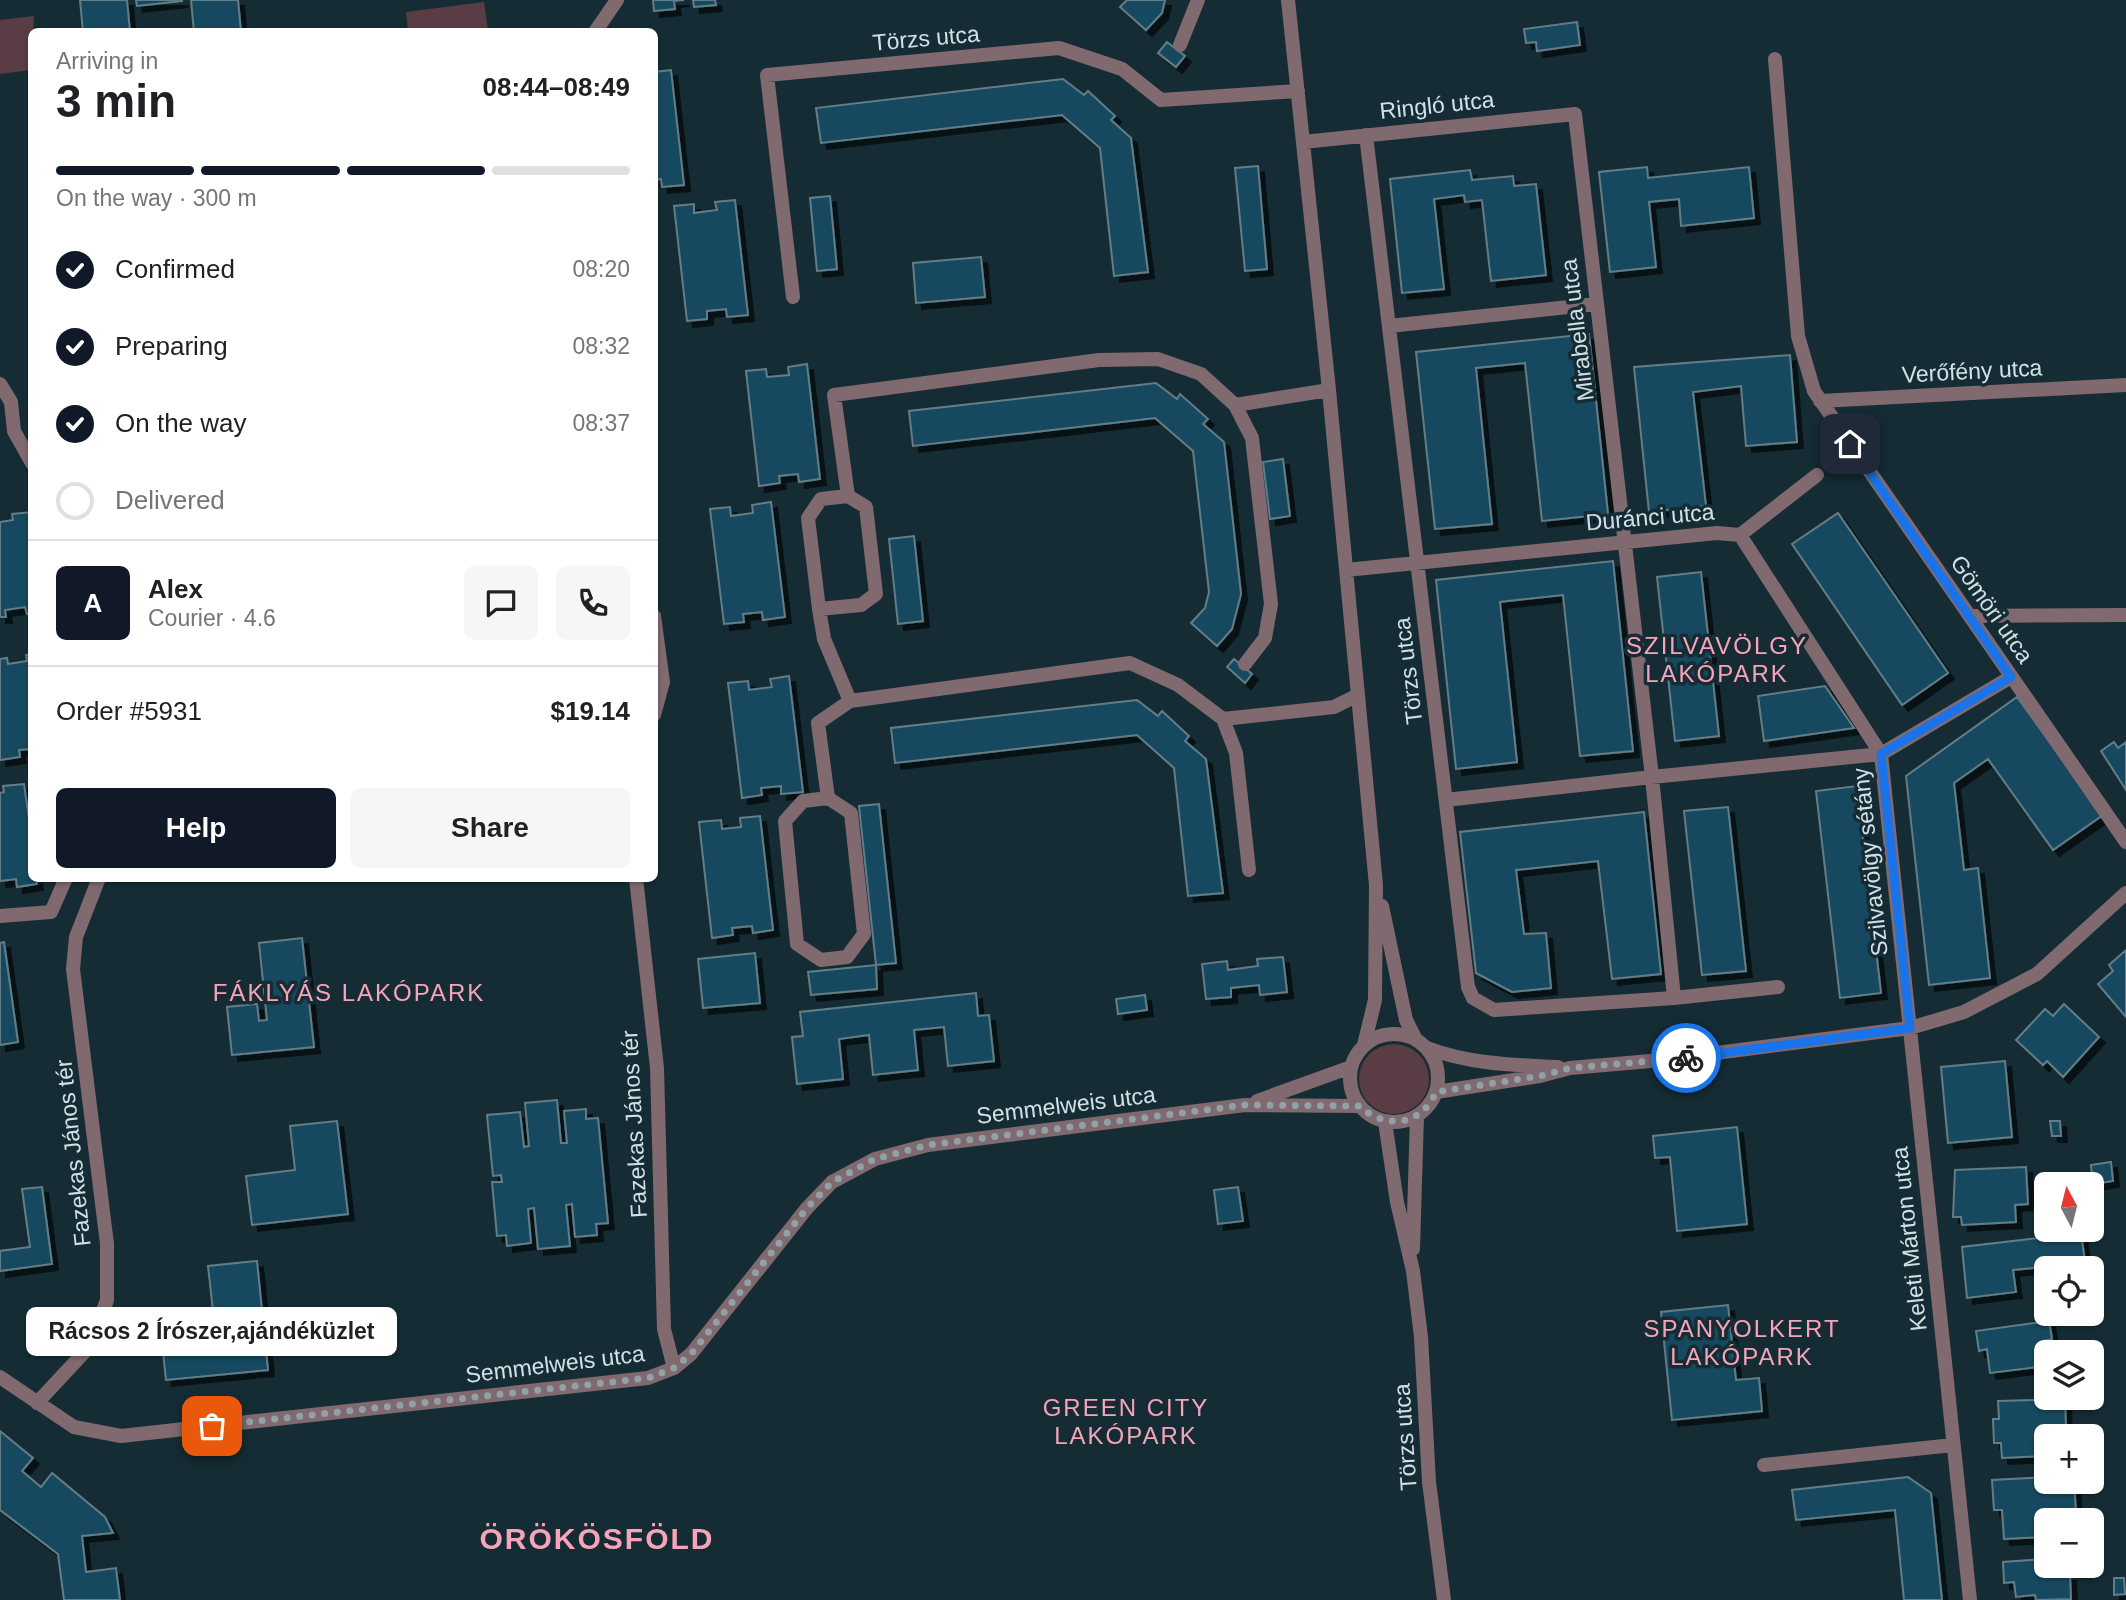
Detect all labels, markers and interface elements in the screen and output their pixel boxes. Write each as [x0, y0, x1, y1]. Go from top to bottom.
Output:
street label: Törzs utca [871, 20, 981, 56]
text: Arriving in [56, 48, 158, 74]
text: 08:44–08:49 [483, 72, 630, 102]
text: 3 min [56, 75, 176, 127]
street label: Ringló utca [1378, 86, 1496, 124]
text: On the way · 300 m [56, 185, 257, 211]
icon: check [56, 251, 94, 289]
text: Confirmed [115, 254, 235, 284]
text: 08:20 [572, 256, 630, 282]
street label: Mirabella utca [1555, 257, 1599, 403]
icon: check [56, 328, 94, 366]
text: Preparing [115, 331, 228, 361]
text: 08:32 [572, 333, 630, 359]
street label: Verőfény utca [1901, 354, 2043, 388]
icon: check [56, 405, 94, 443]
text: On the way [115, 408, 247, 438]
text: 08:37 [572, 410, 630, 436]
pin [1820, 414, 1880, 474]
icon: home [1831, 425, 1869, 463]
text: Delivered [115, 485, 225, 515]
street label: Duránci utca [1585, 498, 1716, 536]
street label: Gömöri utca [1945, 550, 2039, 668]
button: chat [464, 566, 538, 640]
button: phone [556, 566, 630, 640]
text: Alex [148, 574, 203, 604]
text: A [84, 588, 102, 618]
text: Courier · 4.6 [148, 605, 276, 631]
street label: Törzs utca [1389, 616, 1427, 726]
district label: SZILVAVÖLGY LAKÓPARK [1626, 632, 1808, 687]
text: Order #5931 [56, 696, 202, 726]
text: $19.14 [550, 696, 630, 726]
street label: Szilvavölgy sétány [1847, 766, 1893, 957]
button: Help [56, 788, 336, 868]
button: Share [350, 788, 630, 868]
district label: FÁKLYÁS LAKÓPARK [213, 979, 485, 1006]
courier [1651, 1023, 1721, 1093]
street label: Fazekas János tér [616, 1029, 652, 1219]
icon: bike [1667, 1039, 1705, 1077]
street label: Fazekas János tér [50, 1058, 96, 1248]
street label: Semmelweis utca [975, 1081, 1157, 1129]
street label: Keleti Márton utca [1886, 1145, 1932, 1333]
north arrow [2034, 1172, 2104, 1242]
map controls [2034, 1172, 2104, 1578]
button: locate [2034, 1256, 2104, 1326]
callout: Rácsos 2 Írószer,ajándéküzlet [26, 1307, 398, 1356]
district label: SPANYOLKERT LAKÓPARK [1643, 1315, 1841, 1370]
text: Rácsos 2 Írószer,ajándéküzlet [49, 1318, 375, 1344]
street label: Semmelweis utca [464, 1340, 646, 1388]
button: layers [2034, 1340, 2104, 1410]
street label: Törzs utca [1388, 1382, 1422, 1491]
district label: GREEN CITY LAKÓPARK [1043, 1394, 1209, 1449]
pin [182, 1396, 242, 1456]
icon: bag [193, 1407, 231, 1445]
button: + [2034, 1424, 2104, 1494]
button: − [2034, 1508, 2104, 1578]
district label: ÖRÖKÖSFÖLD [480, 1522, 715, 1555]

